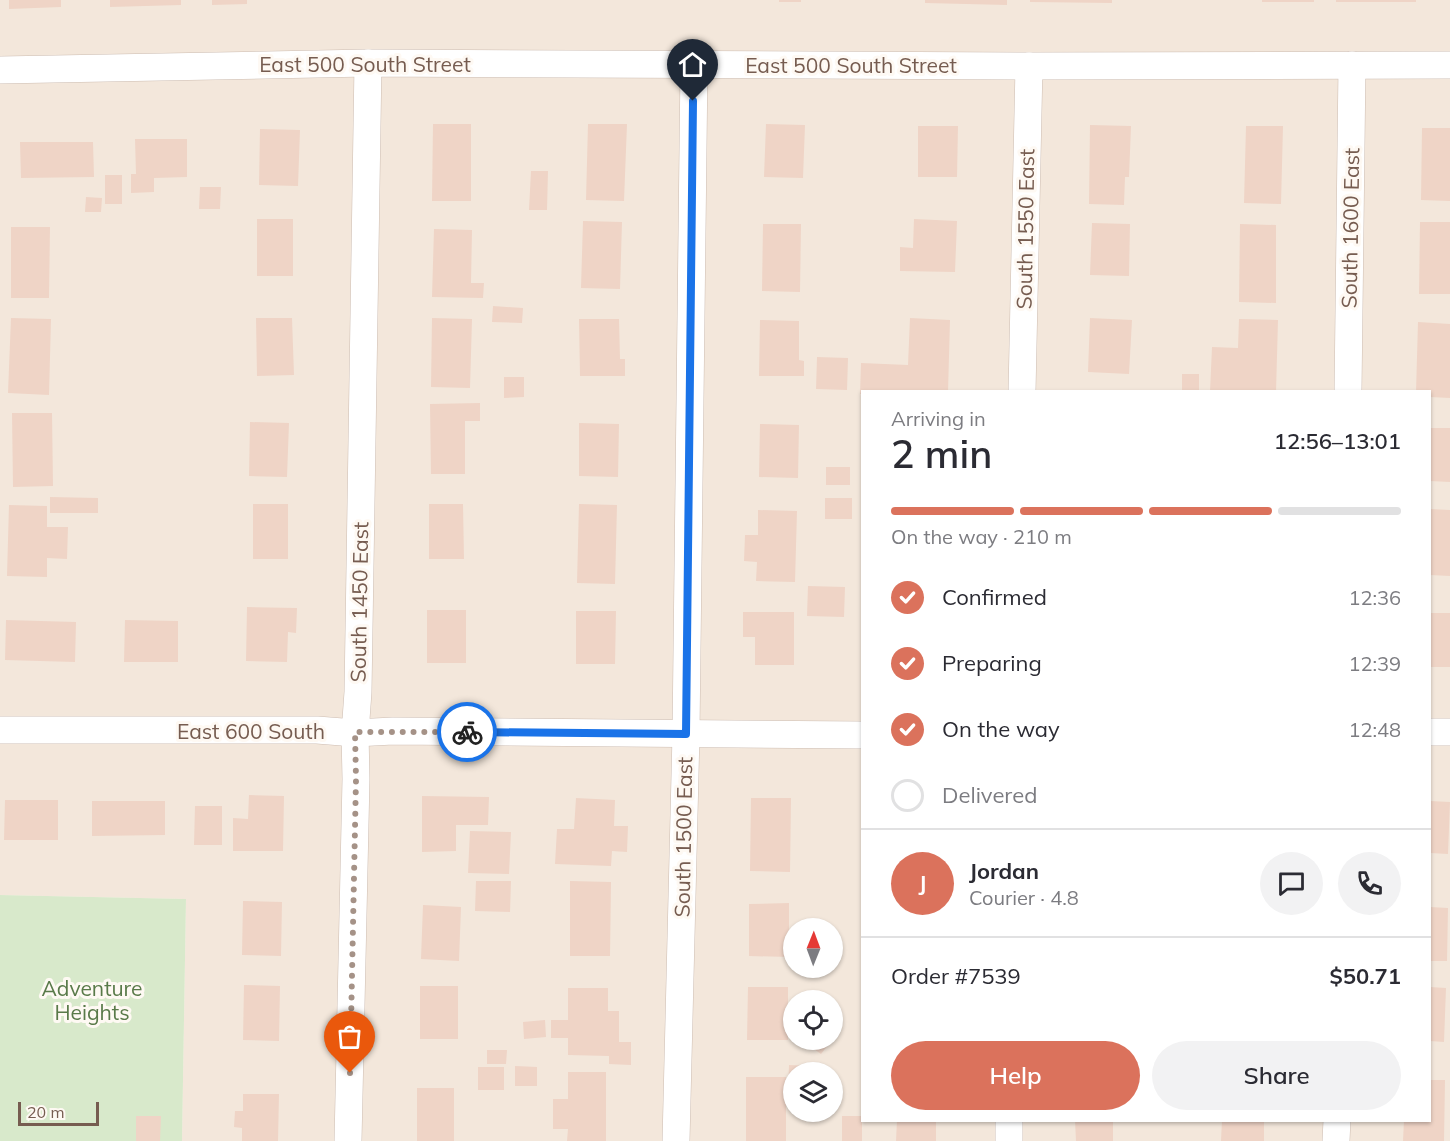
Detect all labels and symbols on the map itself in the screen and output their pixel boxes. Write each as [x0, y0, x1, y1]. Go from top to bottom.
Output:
pin [667, 39, 718, 101]
street label: East 500 South Street [259, 51, 471, 77]
street label: East 500 South Street [745, 52, 957, 78]
street label: South 1600 East [1336, 147, 1364, 309]
street label: South 1550 East [1011, 148, 1039, 310]
street label: South 1450 East [345, 521, 373, 683]
courier [437, 702, 497, 762]
street label: East 600 South [177, 718, 325, 744]
street label: South 1500 East [669, 756, 697, 918]
north arrow [783, 918, 843, 978]
park label: Adventure Heights [41, 975, 143, 1025]
pin [324, 1011, 375, 1073]
scale bar [18, 1099, 99, 1126]

